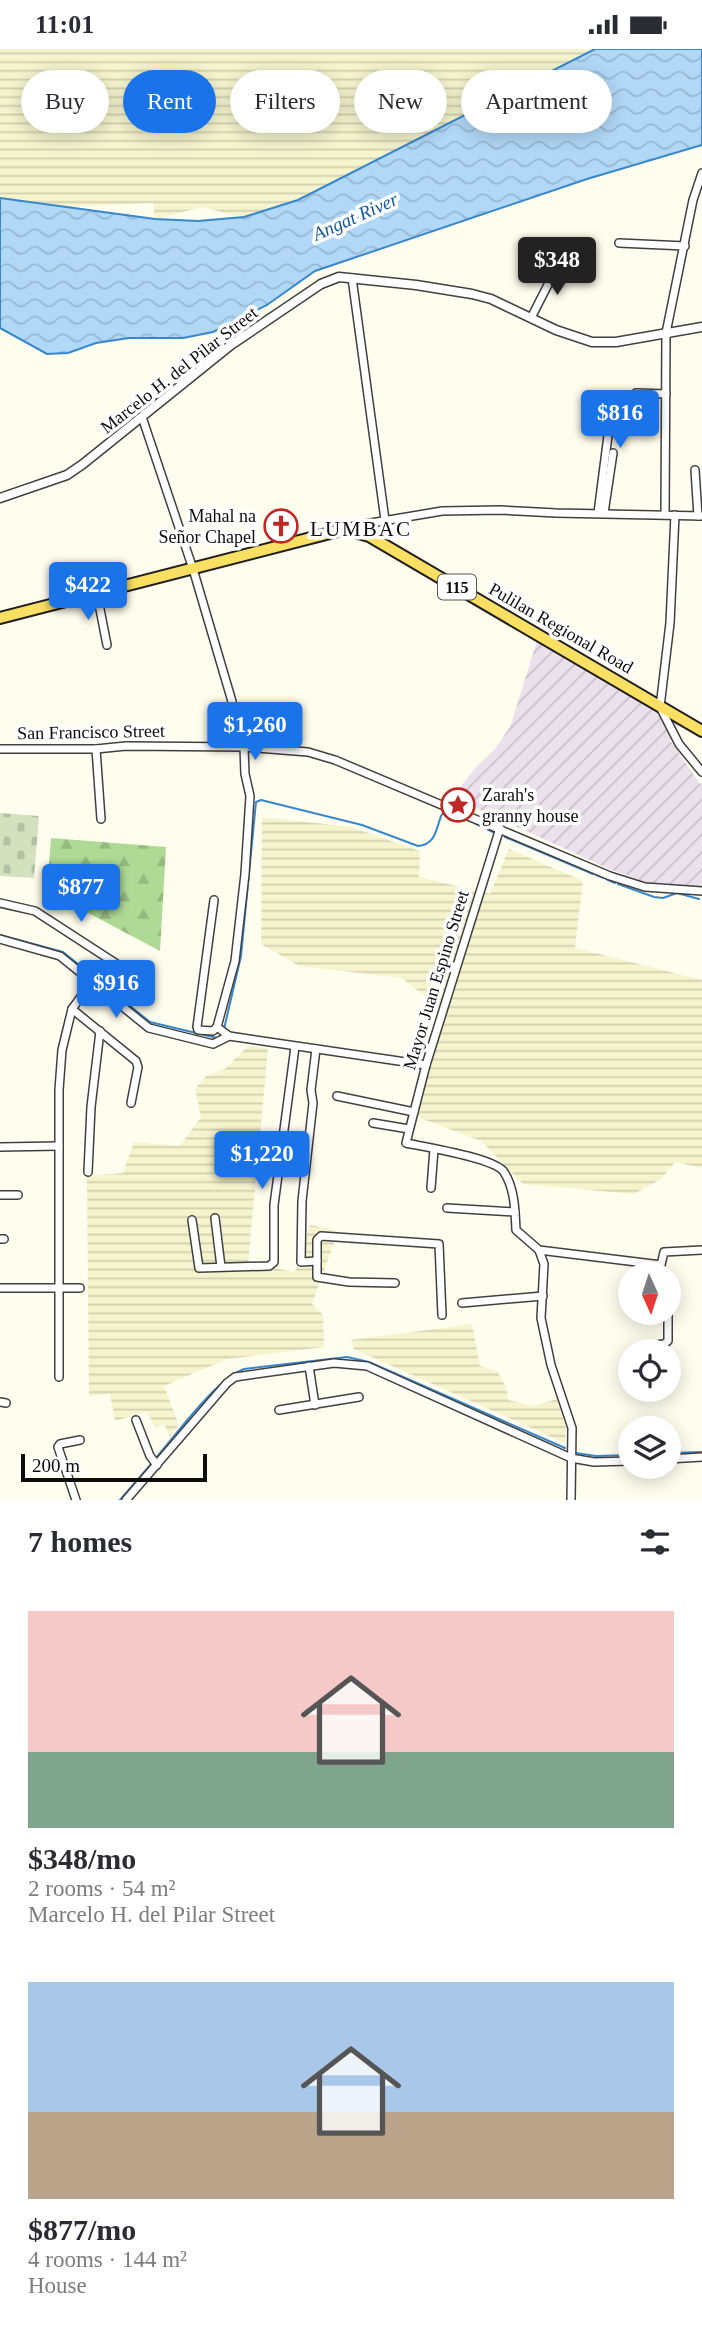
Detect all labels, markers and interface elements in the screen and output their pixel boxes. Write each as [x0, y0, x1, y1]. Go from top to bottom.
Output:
text: 11:01 [35, 10, 94, 39]
chip: Buy [21, 70, 109, 133]
chip: Rent [123, 70, 216, 133]
chip: Filters [230, 70, 340, 133]
chip: New [354, 70, 447, 133]
chip: Apartment [461, 70, 612, 133]
water label: Angat River [307, 188, 402, 245]
pin: $348 [516, 237, 598, 297]
text: $348 [534, 247, 580, 272]
street label: Marcelo H. del Pilar Street [97, 303, 261, 437]
pin: $816 [579, 391, 661, 450]
text: $816 [597, 400, 643, 425]
place label: Mahal na Señor Chapel [159, 506, 256, 547]
church icon: Mahal na Señor Chapel [262, 507, 300, 545]
district label: LUMBAC [310, 517, 412, 541]
pin: $422 [47, 563, 129, 622]
text: $422 [65, 572, 111, 597]
road number: 115 [438, 575, 476, 600]
street label: Pulilan Regional Road [485, 579, 637, 677]
pin: $1,260 [198, 703, 312, 762]
text: $1,260 [223, 712, 287, 737]
street label: San Francisco Street [17, 721, 165, 743]
place label: Zarah's granny house [482, 785, 578, 826]
place icon: Zarah's granny house [439, 786, 477, 824]
pin: $877 [40, 865, 122, 924]
text: $877 [58, 874, 104, 899]
street label: Mayor Juan Espino Street [399, 888, 473, 1072]
pin: $916 [75, 961, 157, 1020]
text: $916 [93, 970, 139, 995]
pin: $1,220 [205, 1131, 319, 1191]
text: $1,220 [230, 1141, 294, 1166]
north arrow [618, 1262, 681, 1325]
map controls [618, 1262, 681, 1479]
button: locate [618, 1339, 681, 1402]
button: layers [618, 1416, 681, 1479]
scale bar [21, 1451, 206, 1483]
text: 200 m [32, 1455, 80, 1476]
icon: filters [636, 1523, 674, 1561]
text: 7 homes [28, 1525, 132, 1558]
icon: home [288, 1657, 414, 1783]
text: $348/mo [28, 1842, 136, 1875]
text: 2 rooms · 54 m² [28, 1876, 175, 1901]
text: Marcelo H. del Pilar Street [28, 1902, 275, 1927]
icon: home [288, 2028, 414, 2154]
text: $877/mo [28, 2213, 136, 2246]
text: 4 rooms · 144 m² [28, 2247, 187, 2272]
text: House [28, 2273, 87, 2298]

